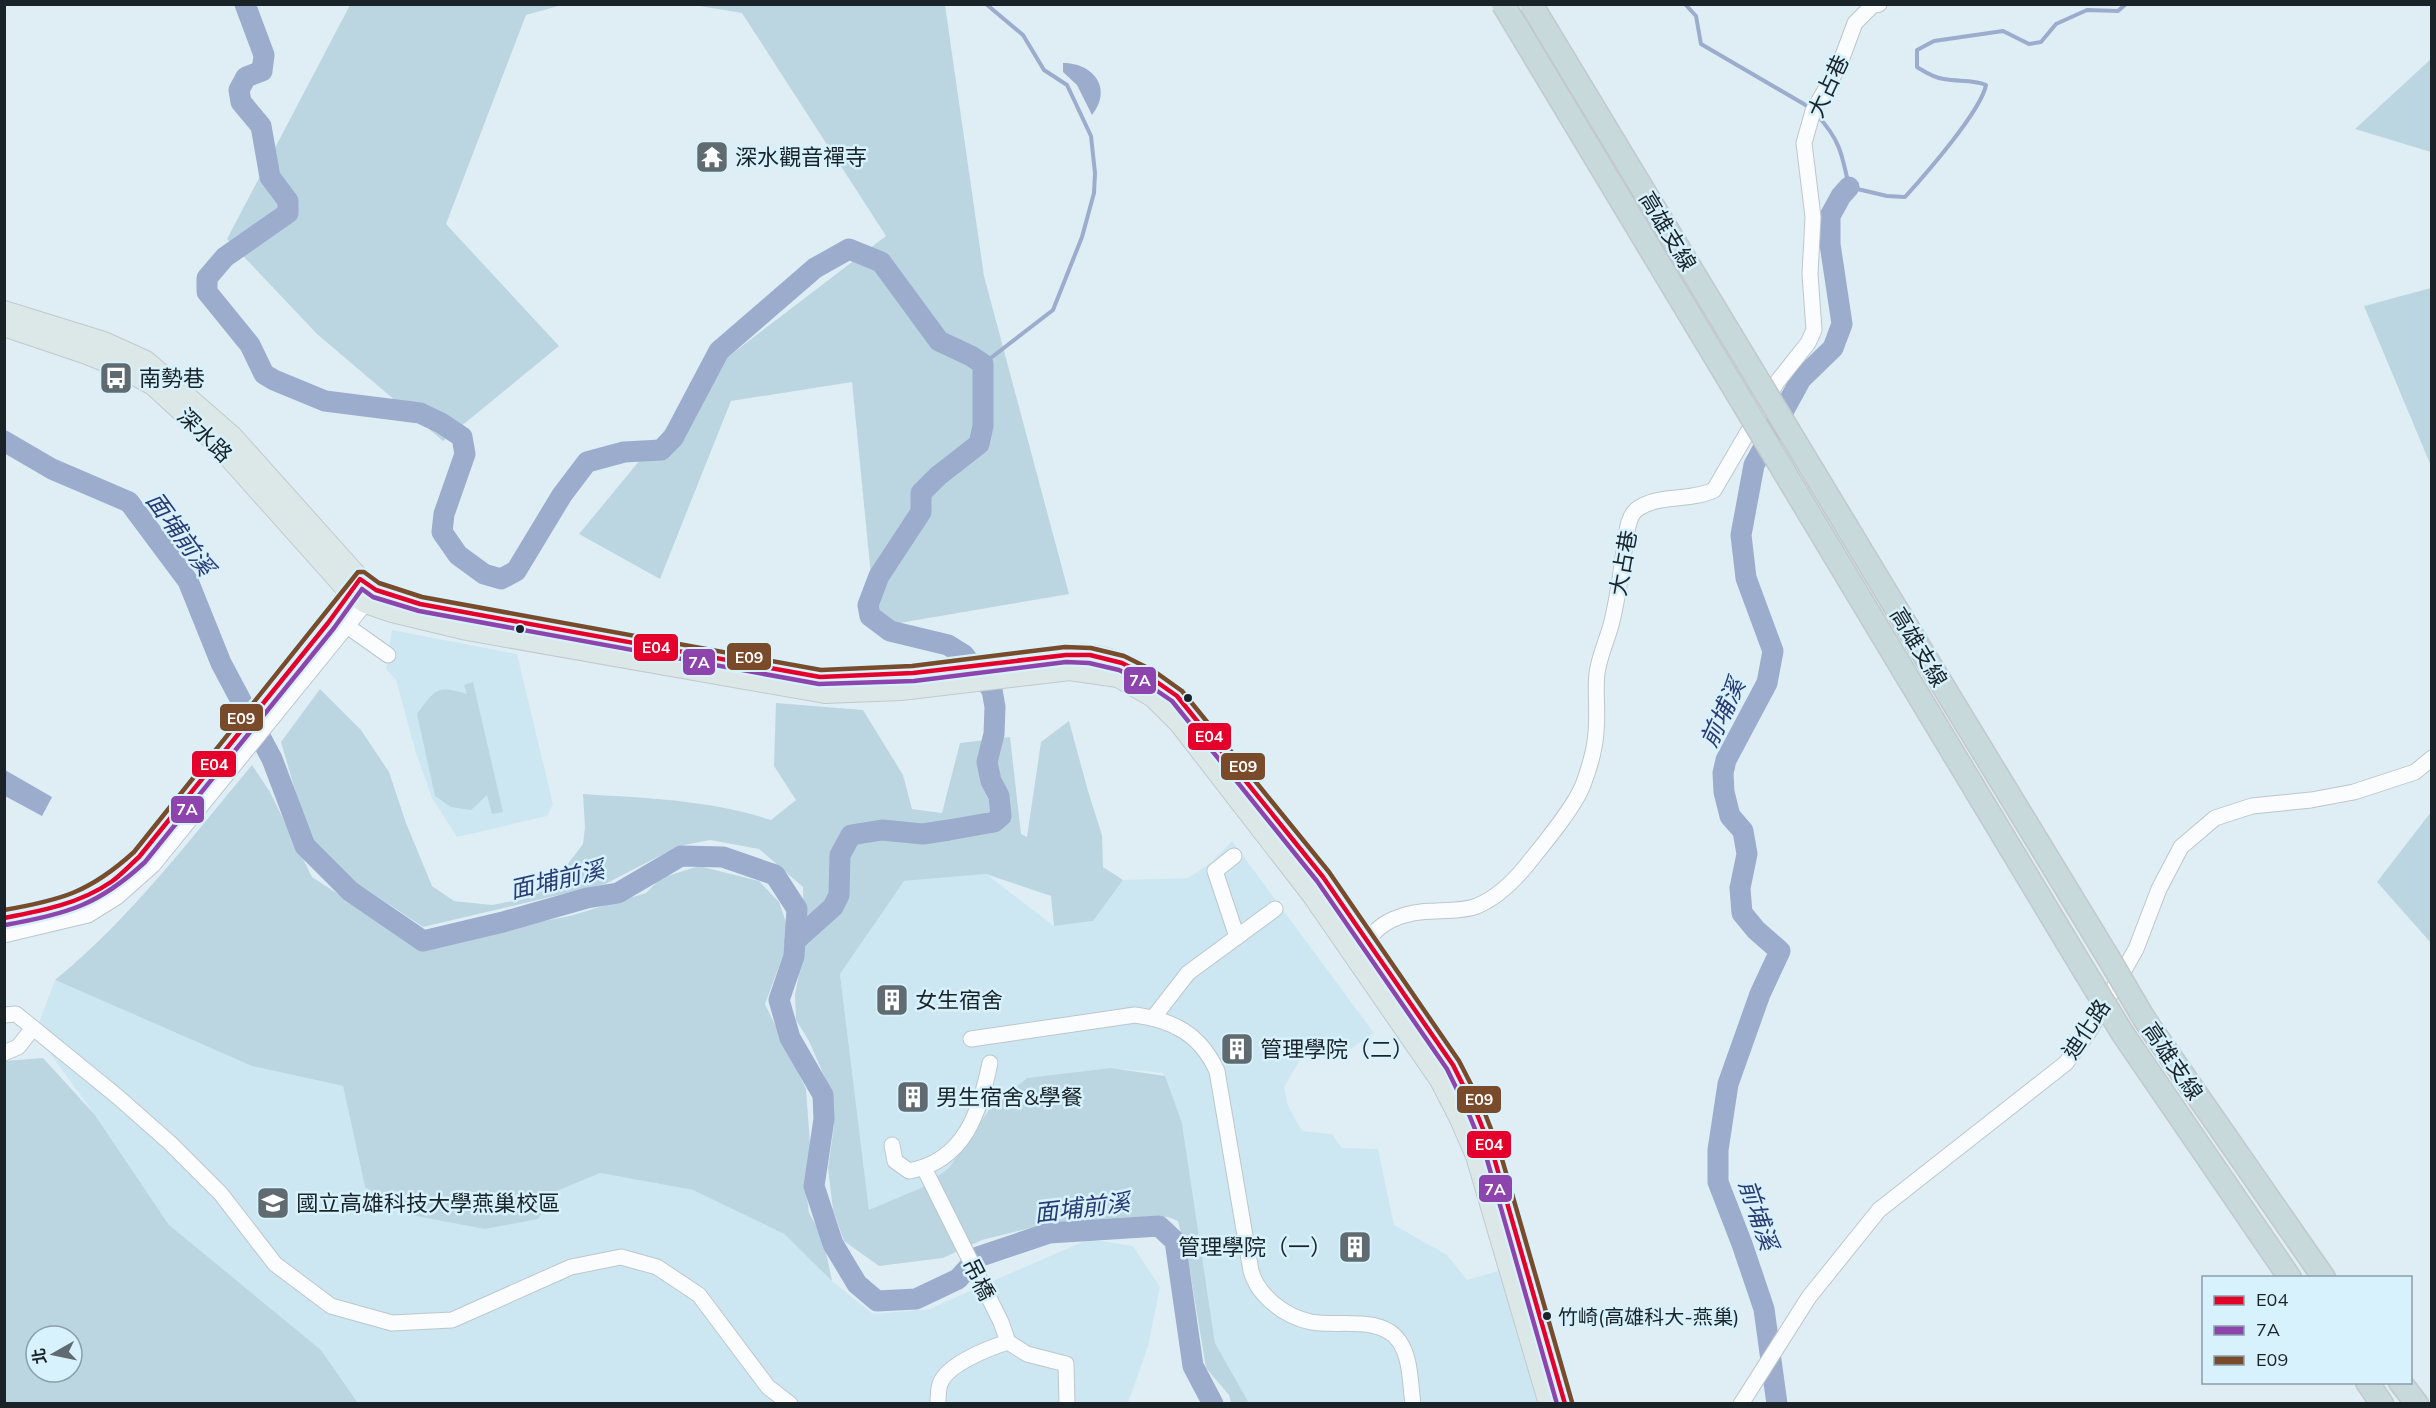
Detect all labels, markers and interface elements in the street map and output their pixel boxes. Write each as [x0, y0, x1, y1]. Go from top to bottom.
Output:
street label: 大占巷 [1801, 50, 1855, 122]
temple icon: 深水觀音禪寺 [694, 139, 730, 175]
place label: 深水觀音禪寺 [735, 143, 867, 171]
street label: 高雄支線 [1633, 186, 1703, 276]
bus stop icon: 南勢巷 [98, 360, 134, 396]
place label: 南勢巷 [139, 364, 205, 392]
street label: 深水路 [172, 402, 238, 468]
water label: 面埔前溪 [140, 486, 223, 583]
street label: 大占巷 [1603, 528, 1643, 598]
street label: 高雄支線 [1884, 602, 1954, 692]
unlabelled marker [514, 623, 526, 635]
line badge: E04 [633, 633, 679, 662]
text: E04 [642, 637, 671, 657]
line badge: E09 [726, 642, 772, 671]
text: E09 [735, 647, 763, 667]
line badge: 7A [682, 648, 716, 676]
text: 7A [688, 652, 710, 672]
line badge: 7A [1123, 666, 1157, 695]
text: 7A [1129, 670, 1151, 690]
water label: 前埔溪 [1693, 671, 1752, 752]
unlabelled marker [1182, 692, 1194, 704]
line badge: E09 [219, 703, 264, 732]
text: E09 [227, 708, 255, 728]
line badge: E04 [1187, 722, 1232, 751]
text: E04 [1195, 726, 1224, 746]
line badge: E04 [191, 750, 237, 778]
line badge: E09 [1220, 752, 1266, 781]
text: E04 [200, 754, 229, 774]
text: E09 [1229, 756, 1257, 776]
line badge: 7A [170, 795, 205, 824]
text: 7A [176, 799, 198, 819]
water label: 面埔前溪 [507, 853, 610, 904]
building icon: 女生宿舍 [874, 982, 910, 1018]
place label: 女生宿舍 [915, 986, 1003, 1014]
street label: 迪化路 [2056, 994, 2116, 1064]
street label: 高雄支線 [2137, 1017, 2209, 1105]
building icon: 管理學院（二） [1219, 1031, 1255, 1067]
place label: 管理學院（二） [1260, 1035, 1414, 1063]
building icon: 男生宿舍&學餐 [895, 1079, 931, 1115]
place label: 男生宿舍&學餐 [936, 1083, 1083, 1111]
line badge: E09 [1456, 1085, 1502, 1114]
text: E09 [1465, 1089, 1493, 1109]
line badge: E04 [1466, 1130, 1512, 1159]
text: E04 [1475, 1134, 1504, 1154]
line badge: 7A [1478, 1174, 1513, 1203]
water label: 前埔溪 [1733, 1176, 1786, 1256]
text: 7A [1484, 1179, 1506, 1199]
school or university icon: 國立高雄科技大學燕巢校區 [255, 1185, 291, 1221]
water label: 面埔前溪 [1032, 1186, 1134, 1228]
place label: 國立高雄科技大學燕巢校區 [296, 1189, 560, 1217]
building icon: 管理學院（一） [1337, 1229, 1373, 1265]
place label: 管理學院（一） [1178, 1233, 1332, 1261]
street label: 吊橋 [957, 1253, 1001, 1305]
legend [2202, 1276, 2412, 1384]
text: E04 [2256, 1288, 2288, 1311]
place label: 竹崎(高雄科大-燕巢) [1558, 1304, 1739, 1329]
marker: 竹崎(高雄科大-燕巢) [1541, 1310, 1553, 1322]
text: 7A [2256, 1318, 2280, 1341]
north arrow [24, 1324, 84, 1384]
text: 北 [28, 1347, 50, 1366]
text: E09 [2256, 1348, 2288, 1371]

